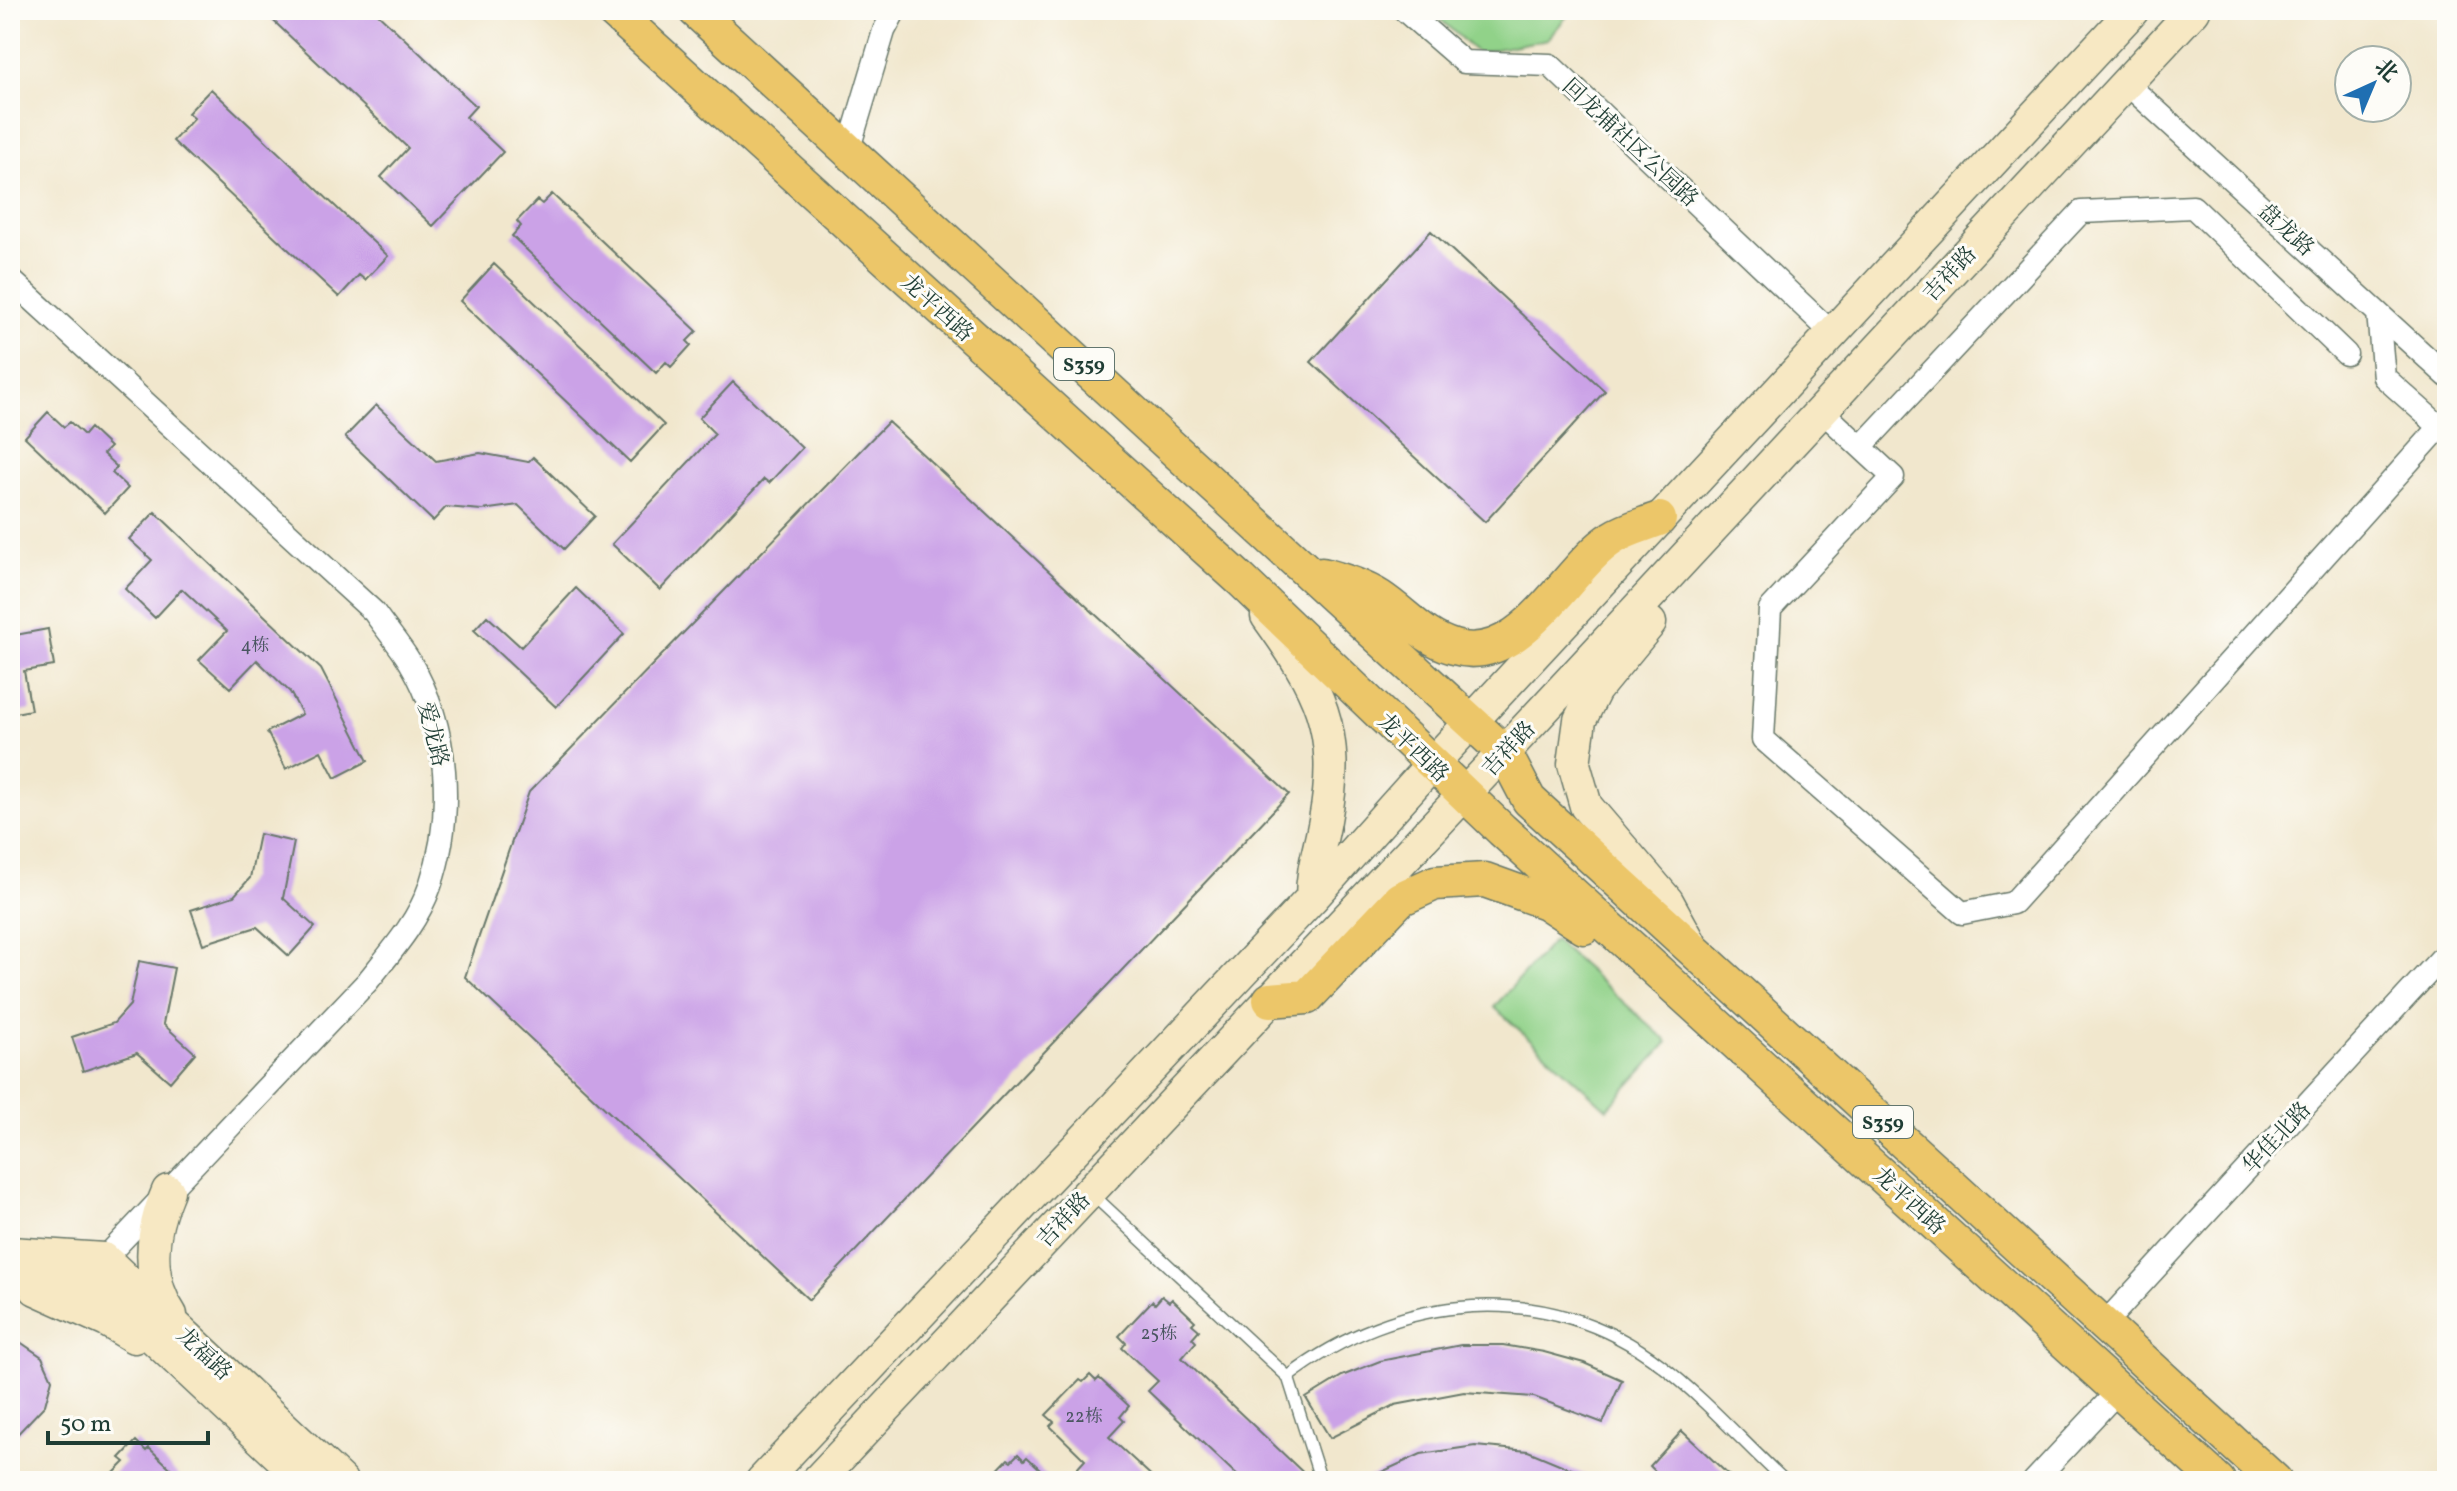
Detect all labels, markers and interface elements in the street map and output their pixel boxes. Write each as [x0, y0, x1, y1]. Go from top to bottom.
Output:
north arrow [2333, 44, 2413, 124]
text: 北 [2366, 53, 2404, 90]
street label: 回龙埔社区公园路 [1554, 72, 1704, 215]
street label: 盘龙路 [2250, 197, 2320, 264]
street label: 吉祥路 [1917, 240, 1985, 309]
street label: 龙平西路 [893, 268, 979, 350]
road number: S359 [1054, 348, 1114, 380]
house number: 4栋 [241, 634, 269, 659]
street label: 爱龙路 [409, 699, 455, 770]
street label: 龙平西路 [1370, 707, 1455, 791]
street label: 吉祥路 [1476, 715, 1544, 784]
street label: 华佳北路 [2236, 1096, 2319, 1181]
road number: S359 [1853, 1106, 1913, 1138]
street label: 龙平西路 [1865, 1161, 1951, 1243]
street label: 吉祥路 [1031, 1186, 1099, 1255]
street label: 龙福路 [169, 1321, 238, 1389]
house number: 25栋 [1141, 1322, 1177, 1347]
scale bar [48, 1395, 208, 1445]
house number: 22栋 [1065, 1405, 1103, 1430]
text: 50 m [60, 1408, 112, 1442]

